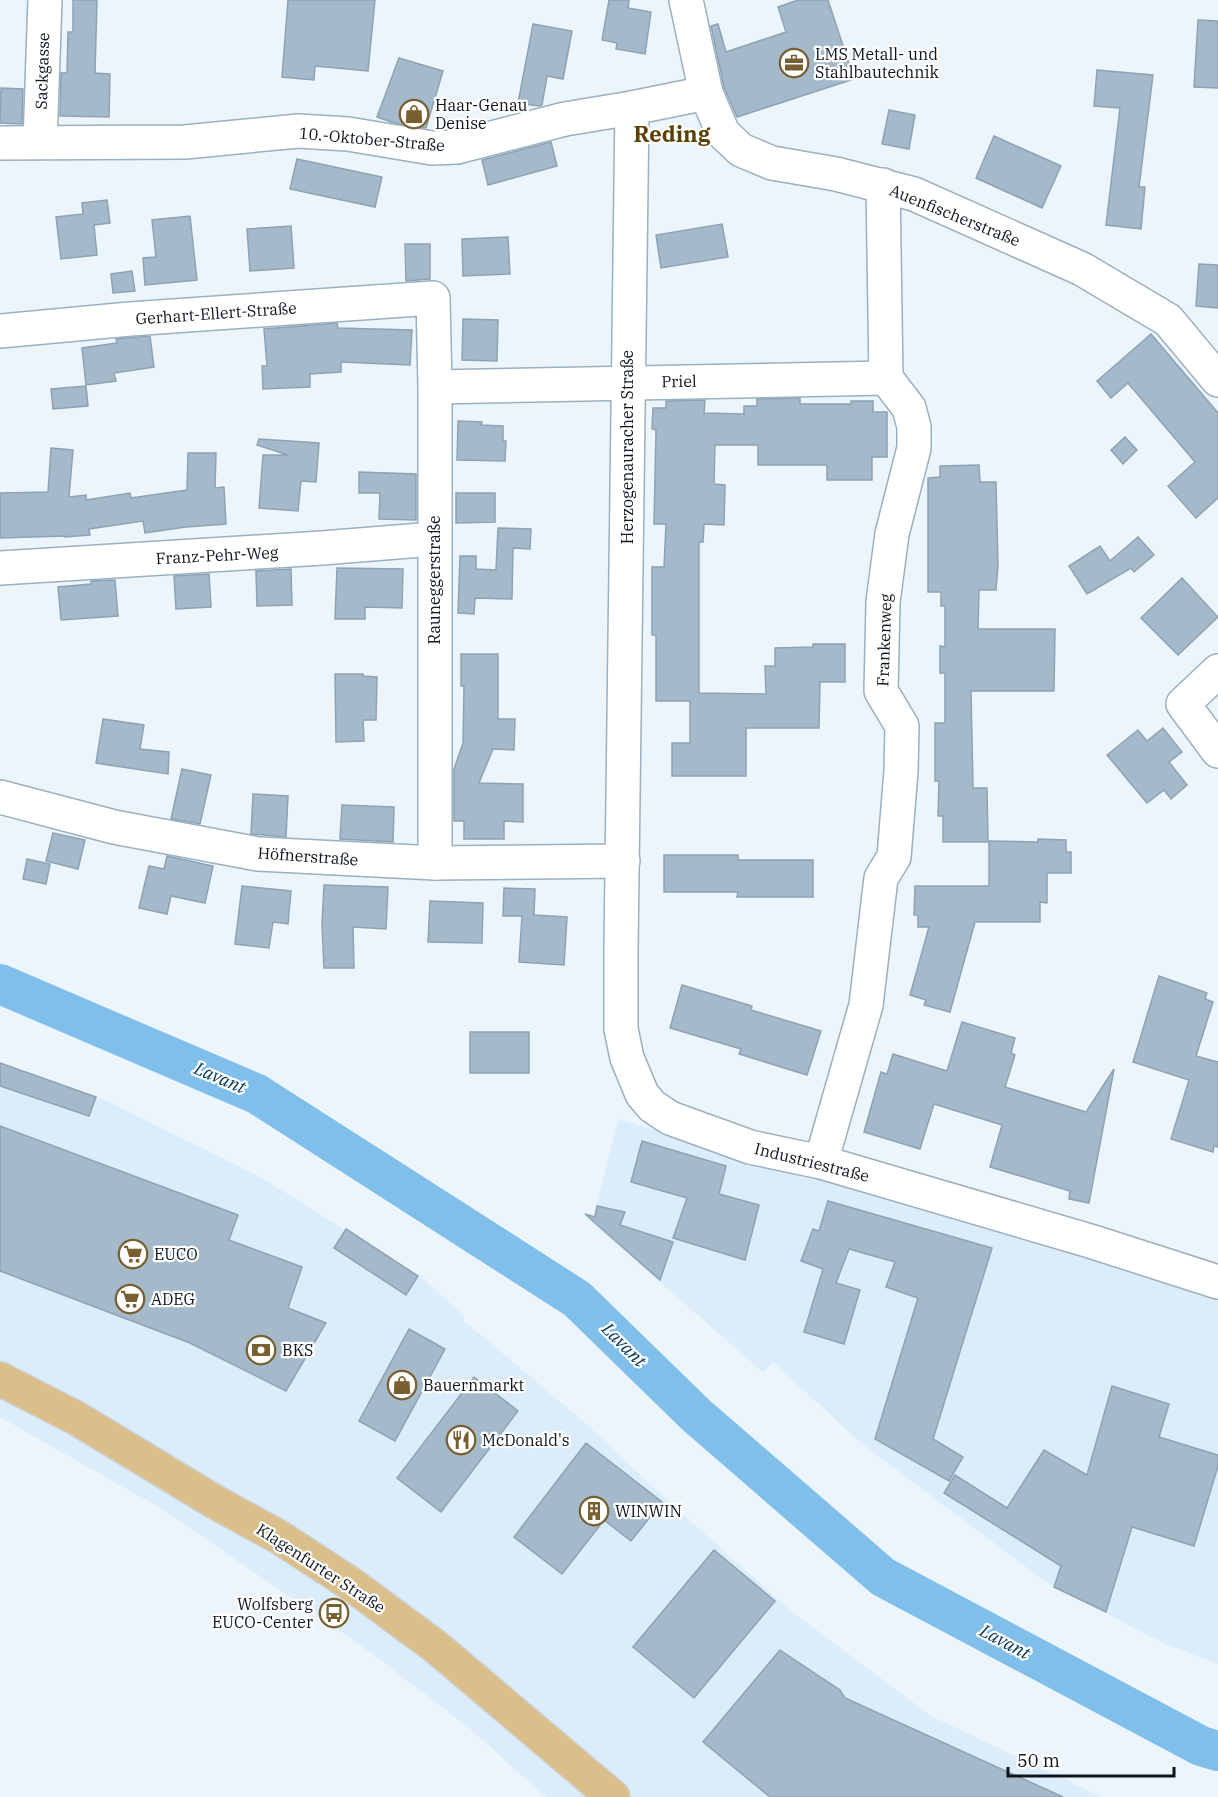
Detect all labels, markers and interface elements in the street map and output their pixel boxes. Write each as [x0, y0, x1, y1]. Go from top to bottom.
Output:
street label: Sackgasse [31, 32, 53, 110]
place label: LMS Metall- und Stahlbautechnik [815, 44, 940, 82]
office icon: LMS Metall- und Stahlbautechnik [778, 47, 810, 79]
place label: Haar-Genau Denise [435, 95, 528, 133]
shop icon: Haar-Genau Denise [398, 98, 430, 130]
district label: Reding [634, 119, 711, 148]
street label: 10.-Oktober-Straße [298, 123, 446, 155]
street label: Auenfischerstraße [887, 180, 1023, 250]
street label: Gerhart-Ellert-Straße [135, 297, 297, 329]
street label: Herzogenauracher Straße [617, 350, 637, 544]
street label: Priel [661, 371, 697, 391]
street label: Rauneggerstraße [424, 515, 444, 645]
street label: Franz-Pehr-Weg [155, 542, 279, 568]
street label: Frankenweg [872, 593, 896, 687]
street label: Höfnerstraße [257, 843, 359, 869]
water label: Lavant [190, 1056, 250, 1099]
street label: Industriestraße [753, 1138, 871, 1186]
supermarket icon: EUCO [117, 1238, 149, 1270]
place label: EUCO [154, 1244, 198, 1264]
supermarket icon: ADEG [114, 1283, 146, 1315]
place label: ADEG [151, 1289, 195, 1309]
water label: Lavant [597, 1317, 652, 1372]
bank icon: BKS [245, 1334, 277, 1366]
place label: BKS [282, 1340, 313, 1360]
shop icon: Bauernmarkt [386, 1369, 418, 1401]
place label: Bauernmarkt [423, 1375, 524, 1395]
restaurant icon: McDonald's [445, 1424, 477, 1456]
place label: McDonald's [482, 1430, 570, 1450]
building icon: WINWIN [578, 1495, 610, 1527]
place label: WINWIN [615, 1501, 682, 1521]
street label: Klagenfurter Straße [253, 1519, 389, 1617]
place label: Wolfsberg EUCO-Center [212, 1594, 313, 1632]
bus stop icon: Wolfsberg EUCO-Center [318, 1597, 350, 1629]
water label: Lavant [975, 1618, 1035, 1665]
scale bar [1008, 1740, 1174, 1778]
text: 50 m [1017, 1749, 1060, 1772]

